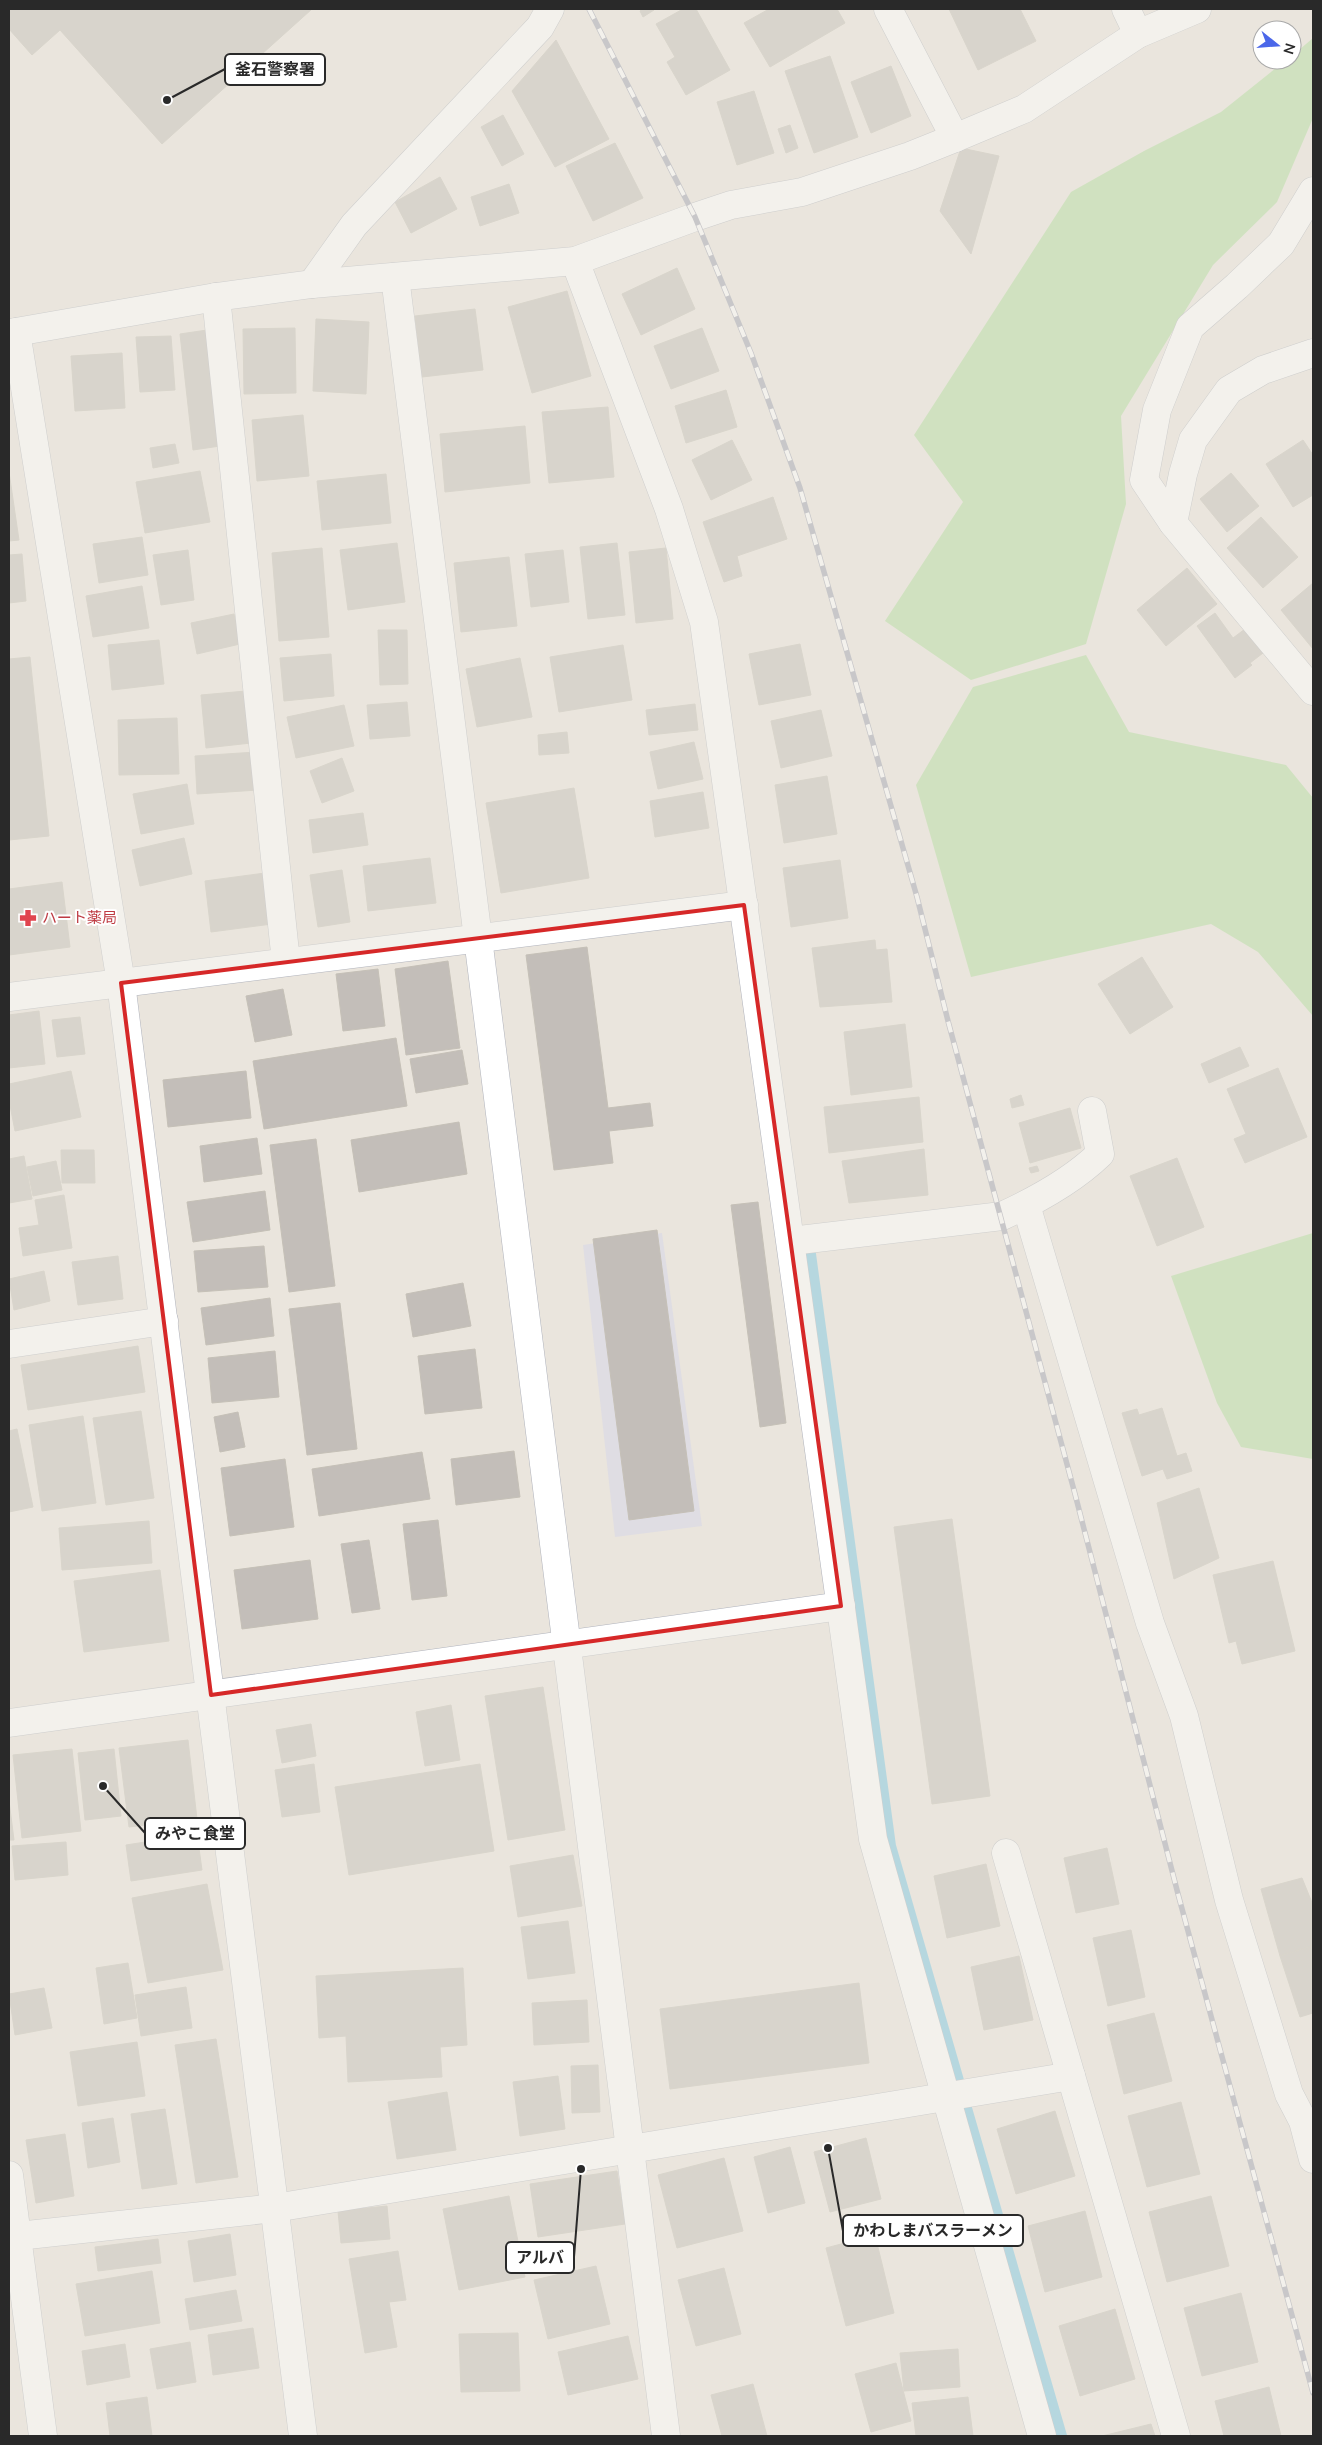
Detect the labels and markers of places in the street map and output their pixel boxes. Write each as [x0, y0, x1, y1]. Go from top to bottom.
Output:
callout: 釜石警察署 [225, 54, 325, 85]
pharmacy icon: ハート薬局 [18, 908, 38, 928]
place label: ハート薬局 [42, 908, 117, 927]
callout: みやこ食堂 [145, 1818, 245, 1849]
callout: かわしまバスラーメン [843, 2215, 1023, 2246]
callout: アルバ [506, 2242, 574, 2273]

